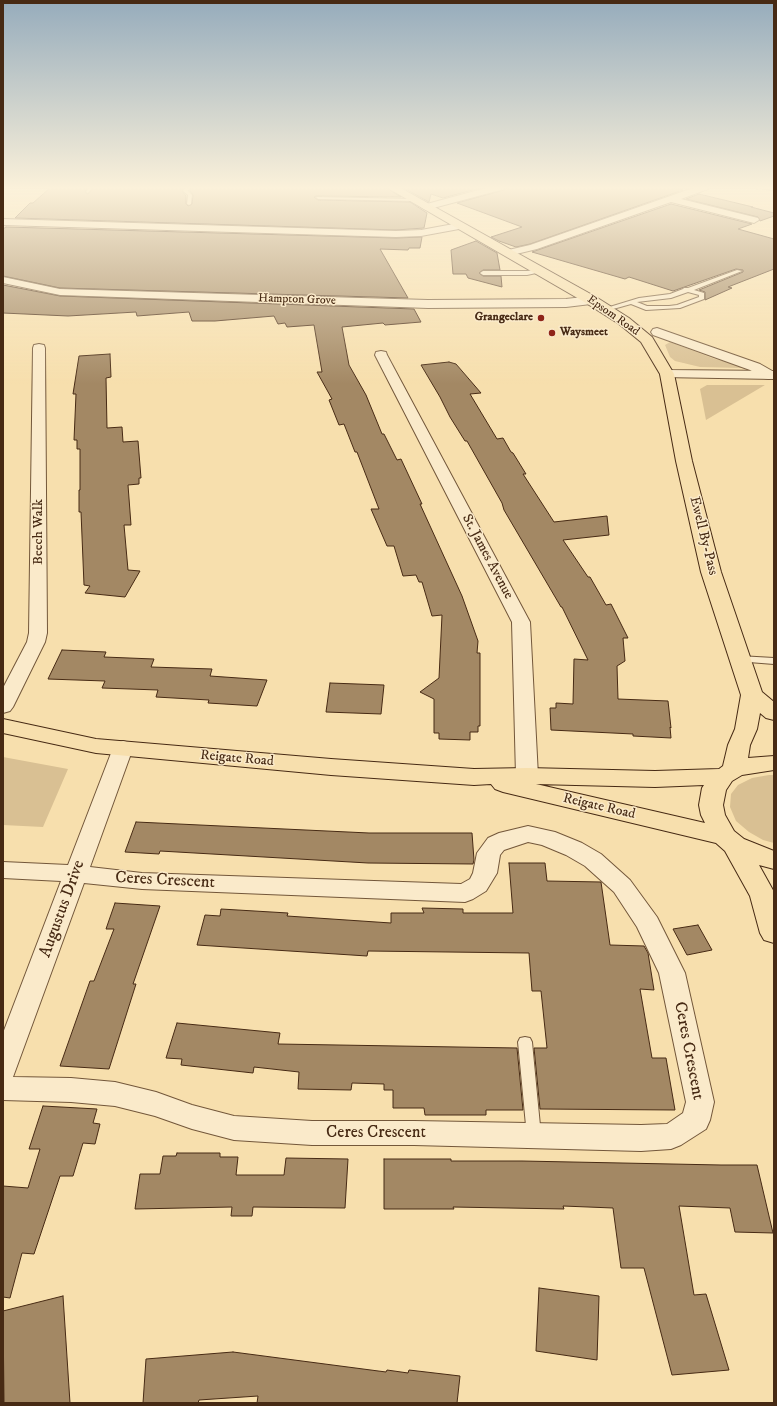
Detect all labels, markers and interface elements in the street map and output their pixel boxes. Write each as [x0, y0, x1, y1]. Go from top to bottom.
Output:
street label: Hampton Grove [258, 291, 336, 309]
street label: Epsom Road [584, 293, 642, 339]
place label: Grangeclare [475, 311, 533, 325]
marker: Grangeclare [536, 313, 546, 323]
place label: Waysmeet [560, 326, 608, 340]
marker: Waysmeet [547, 328, 557, 338]
street label: Ewell By-Pass [685, 495, 721, 577]
street label: Beech Walk [31, 499, 47, 565]
street label: St. James Avenue [458, 512, 516, 602]
street label: Reigate Road [200, 747, 274, 771]
street label: Reigate Road [561, 791, 637, 823]
street label: Augustus Drive [36, 858, 90, 960]
street label: Ceres Crescent [115, 868, 215, 894]
street label: Ceres Crescent [668, 1000, 708, 1102]
street label: Ceres Crescent [326, 1123, 426, 1143]

